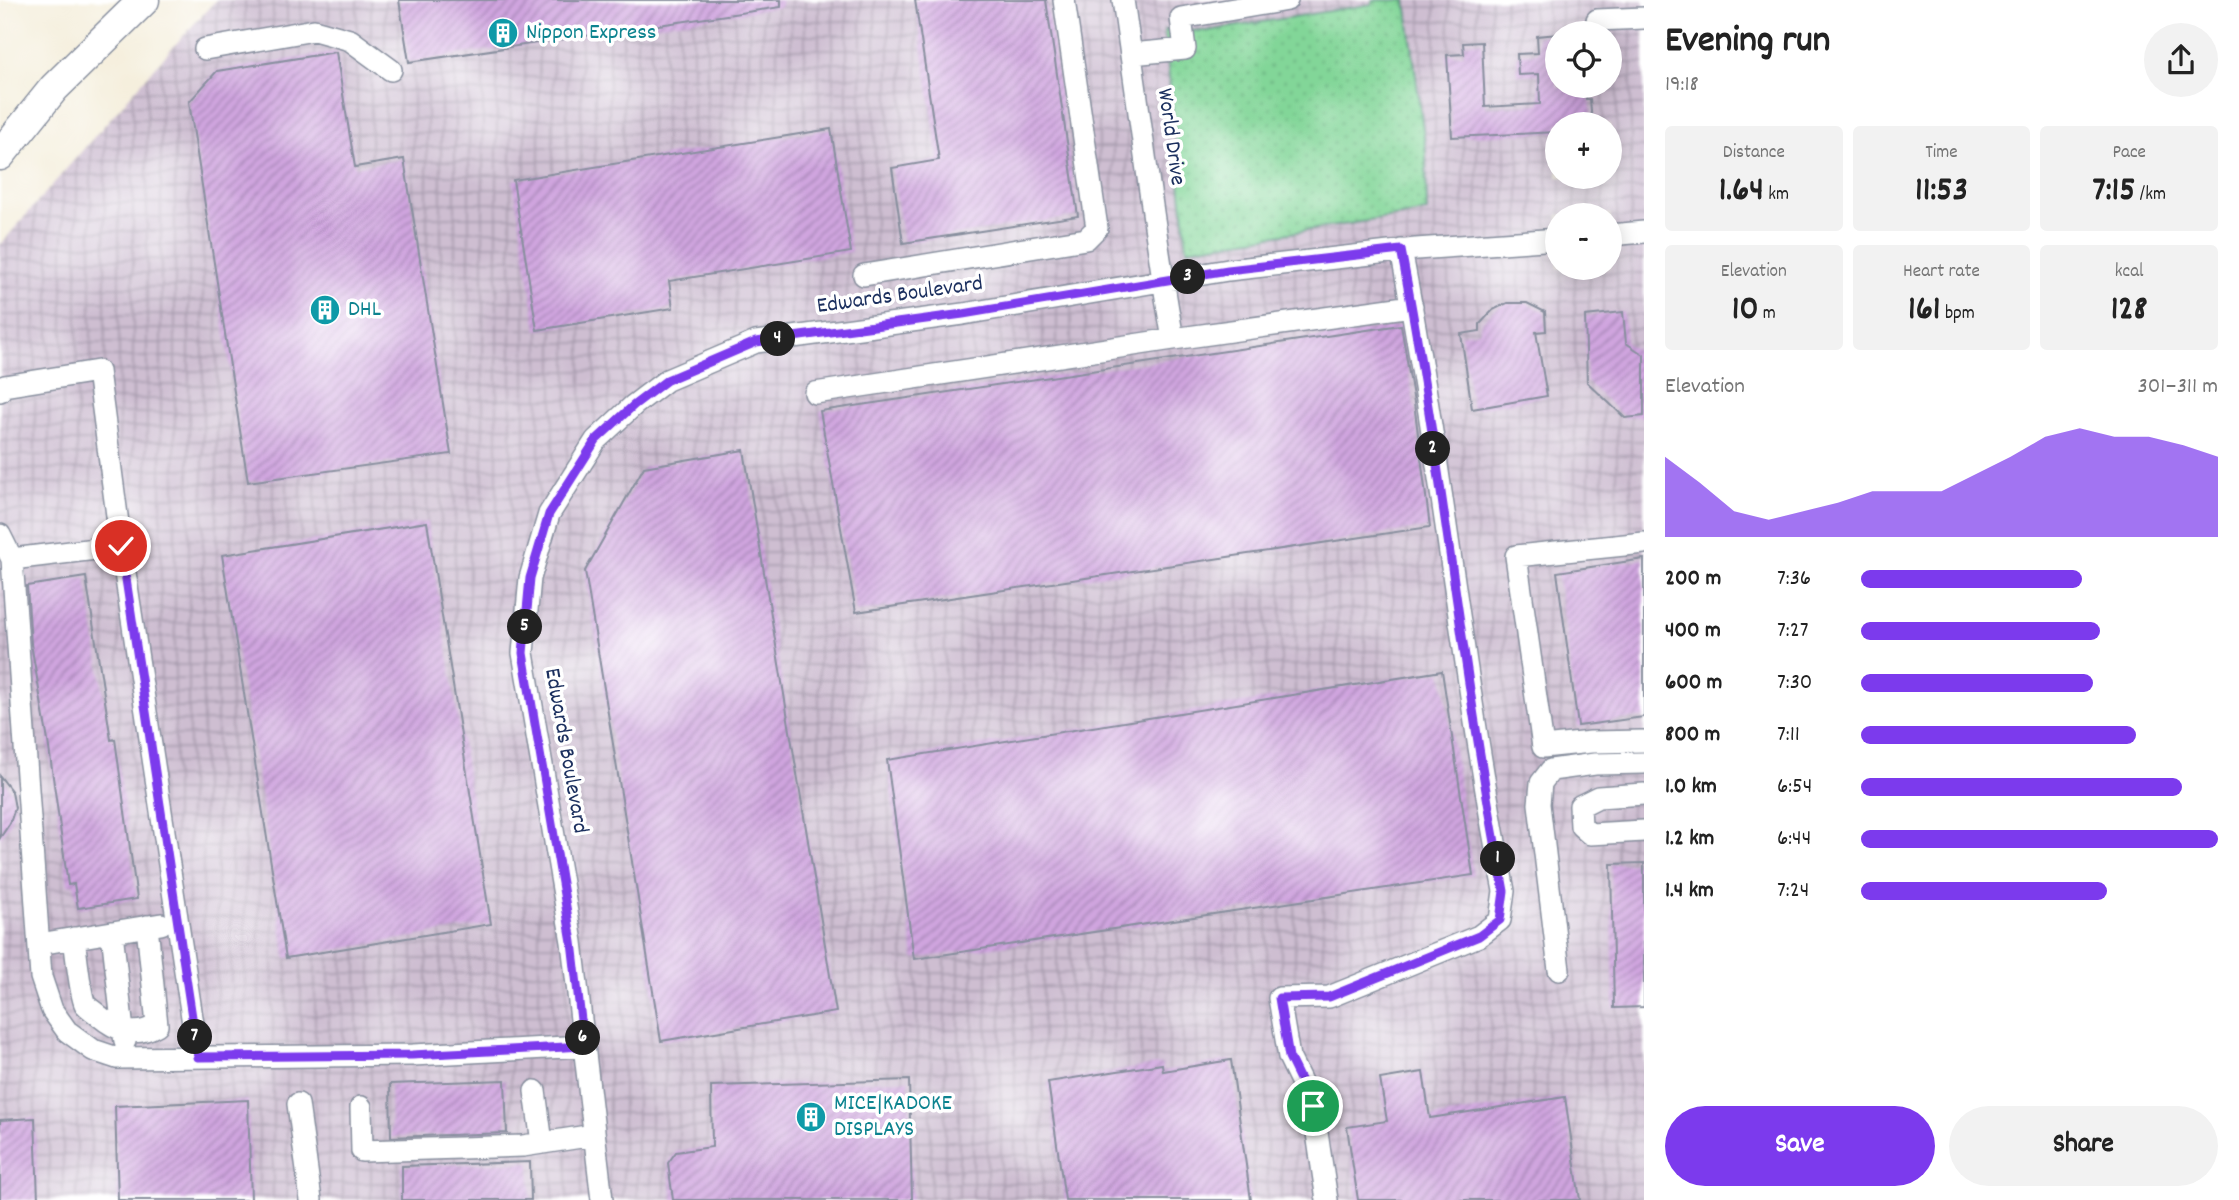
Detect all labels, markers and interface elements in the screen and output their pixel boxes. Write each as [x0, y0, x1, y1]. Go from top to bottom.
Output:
text: Evening run [1665, 15, 1830, 70]
building icon: Nippon Express [486, 16, 520, 50]
place label: Nippon Express [526, 17, 657, 50]
map controls [1545, 21, 1622, 280]
button: locate [1545, 21, 1622, 98]
button: share [2144, 23, 2218, 97]
text: 19:18 [1665, 69, 1699, 102]
street label: World Drive [1147, 86, 1193, 188]
button: + [1545, 112, 1622, 189]
text: Distance [1723, 140, 1785, 167]
text: Time [1925, 140, 1958, 167]
text: Pace [2112, 140, 2146, 167]
text: 1.64 [1719, 167, 1764, 217]
text: 11:53 [1915, 167, 1968, 217]
text: 7:15 [2092, 167, 2135, 217]
text: km [1764, 182, 1789, 209]
text: /km [2135, 182, 2166, 209]
button: − [1545, 203, 1622, 280]
text: Elevation [1721, 259, 1787, 286]
text: Heart rate [1903, 259, 1980, 286]
text: kcal [2115, 259, 2144, 286]
pin: 3 [1170, 260, 1206, 294]
text: 3 [1183, 263, 1192, 290]
street label: Edwards Boulevard [815, 268, 985, 324]
text: 10 [1732, 286, 1759, 336]
text: 161 [1908, 286, 1941, 336]
text: 128 [2111, 286, 2148, 336]
building icon: DHL [308, 293, 342, 327]
place label: DHL [348, 294, 382, 327]
text: m [1759, 301, 1776, 328]
text: bpm [1941, 301, 1975, 328]
pin: 4 [760, 322, 796, 356]
text: 4 [774, 325, 781, 352]
text: Elevation [1665, 371, 1745, 404]
text: 301–311 m [2137, 371, 2218, 404]
pin: 2 [1416, 432, 1450, 466]
text: 2 [1428, 435, 1437, 462]
pin [91, 516, 151, 576]
icon: check [102, 527, 140, 565]
text: 200 m [1665, 563, 1721, 596]
text: 7:36 [1777, 563, 1811, 596]
pin: 5 [508, 610, 542, 644]
text: 5 [520, 613, 529, 640]
text: 400 m [1665, 615, 1721, 648]
text: 7:27 [1777, 615, 1809, 648]
street label: Edwards Boulevard [534, 666, 596, 836]
text: 600 m [1665, 667, 1722, 700]
text: 7:30 [1777, 667, 1812, 700]
text: 800 m [1665, 719, 1720, 752]
text: 7:11 [1777, 719, 1800, 752]
text: 1.0 km [1665, 771, 1717, 804]
text: 6:54 [1777, 771, 1812, 804]
text: 1.2 km [1665, 823, 1714, 856]
text: 6:44 [1777, 823, 1811, 856]
pin: 1 [1480, 842, 1516, 876]
text: 1 [1495, 845, 1500, 872]
text: 1.4 km [1665, 875, 1714, 908]
text: 7:24 [1777, 875, 1809, 908]
pin: 7 [178, 1020, 212, 1054]
pin: 6 [566, 1020, 600, 1056]
text: 7 [191, 1023, 198, 1050]
text: 6 [578, 1024, 587, 1051]
pin [1283, 1076, 1343, 1136]
icon: arrive [1294, 1087, 1332, 1125]
place label: MICE|KADOKE DISPLAYS [834, 1088, 953, 1147]
building icon: MICE|KADOKE DISPLAYS [794, 1100, 828, 1134]
button: Save [1665, 1106, 1935, 1186]
button: Share [1949, 1106, 2218, 1186]

